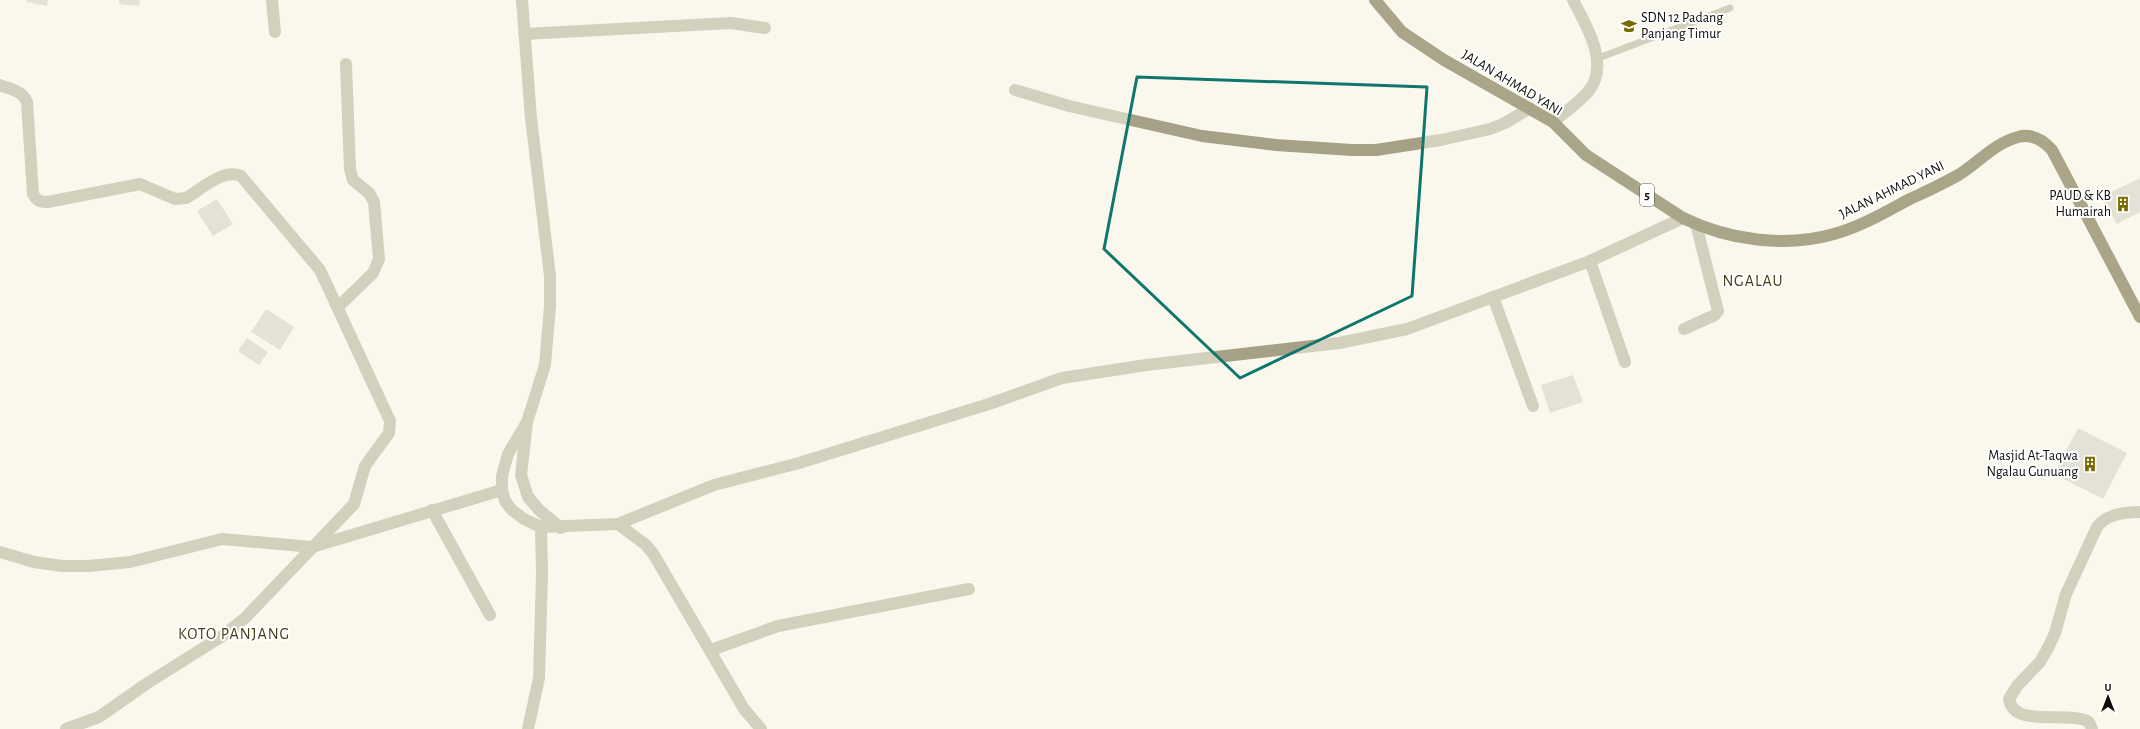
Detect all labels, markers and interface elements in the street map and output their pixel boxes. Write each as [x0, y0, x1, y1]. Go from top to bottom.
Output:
place label: SDN 12 Padang Panjang Timur [1641, 11, 1723, 41]
school or university icon: SDN 12 Padang Panjang Timur [1620, 17, 1638, 35]
street label: JALAN AHMAD YANI [1459, 48, 1565, 118]
street label: JALAN AHMAD YANI [1837, 159, 1947, 221]
road number: 5 [1640, 184, 1654, 206]
place label: PAUD & KB Humairah [2049, 189, 2111, 219]
building icon: PAUD & KB Humairah [2114, 195, 2132, 213]
district label: NGALAU [1722, 273, 1784, 289]
place label: Masjid At-Taqwa Ngalau Gunuang [1986, 449, 2079, 479]
building icon: Masjid At-Taqwa Ngalau Gunuang [2081, 455, 2099, 473]
district label: KOTO PANJANG [178, 626, 290, 642]
north arrow [2088, 677, 2128, 717]
text: U [2104, 682, 2112, 693]

